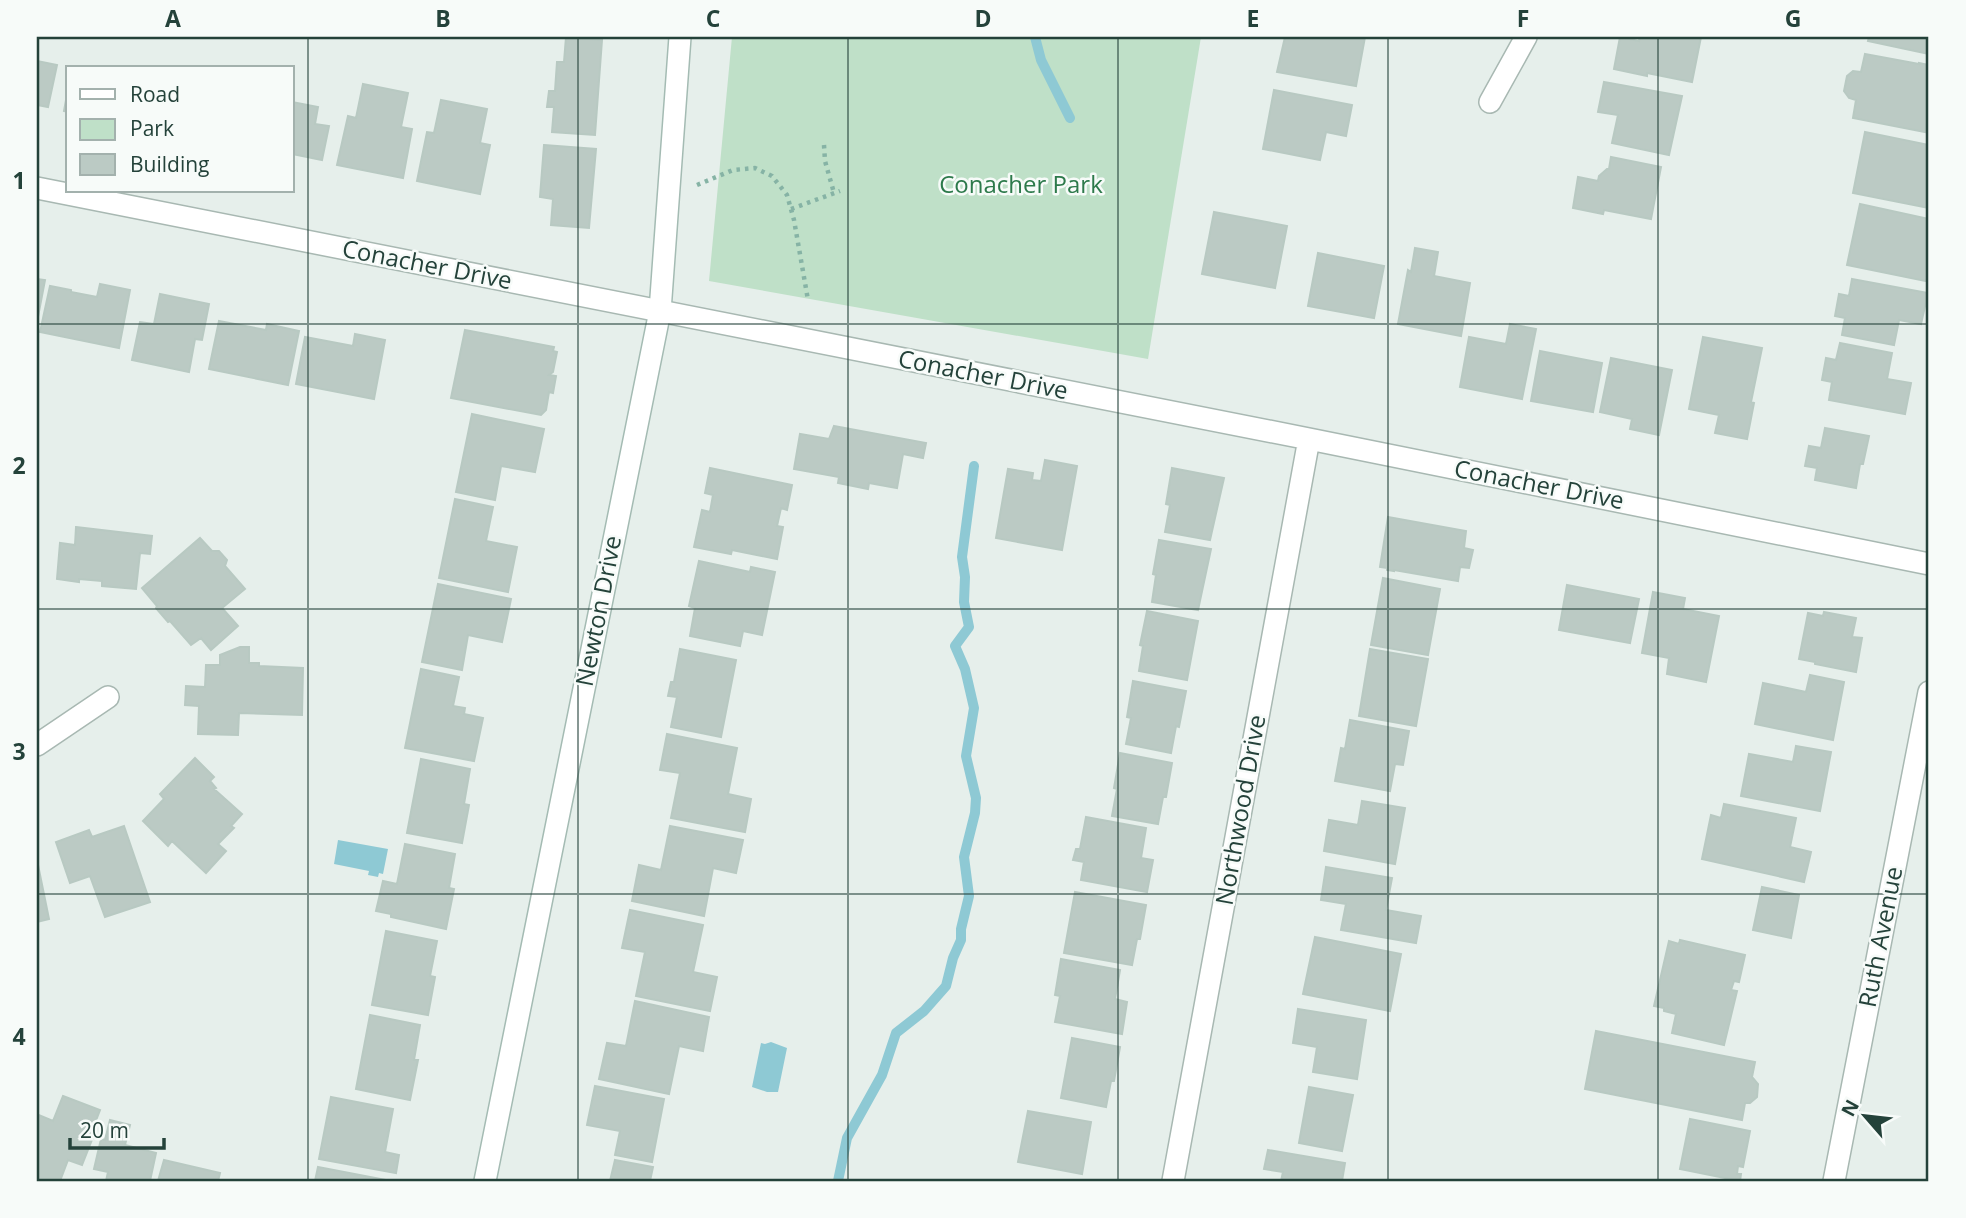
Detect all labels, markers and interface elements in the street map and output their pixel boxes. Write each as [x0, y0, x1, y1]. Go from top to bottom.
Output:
text: A [165, 2, 181, 34]
text: B [435, 2, 451, 34]
text: C [706, 2, 720, 34]
text: D [974, 2, 992, 34]
text: E [1247, 2, 1259, 34]
text: F [1517, 2, 1529, 34]
text: G [1785, 2, 1801, 34]
legend [66, 66, 294, 192]
text: Road [130, 80, 180, 108]
text: Park [130, 114, 174, 142]
text: Building [130, 150, 209, 178]
text: 1 [12, 164, 26, 196]
park label: Conacher Park [939, 167, 1103, 200]
street label: Conacher Drive [340, 231, 515, 296]
street label: Conacher Drive [896, 341, 1071, 406]
text: 2 [12, 449, 26, 481]
street label: Conacher Drive [1452, 451, 1627, 516]
street label: Newton Drive [567, 533, 628, 689]
street label: Northwood Drive [1207, 712, 1273, 908]
text: 3 [12, 735, 26, 767]
street label: Ruth Avenue [1850, 864, 1909, 1010]
text: 4 [12, 1020, 26, 1052]
north arrow [1829, 1082, 1899, 1152]
text: N [1835, 1095, 1865, 1121]
scale bar [70, 1106, 164, 1150]
text: 20 m [80, 1116, 129, 1144]

